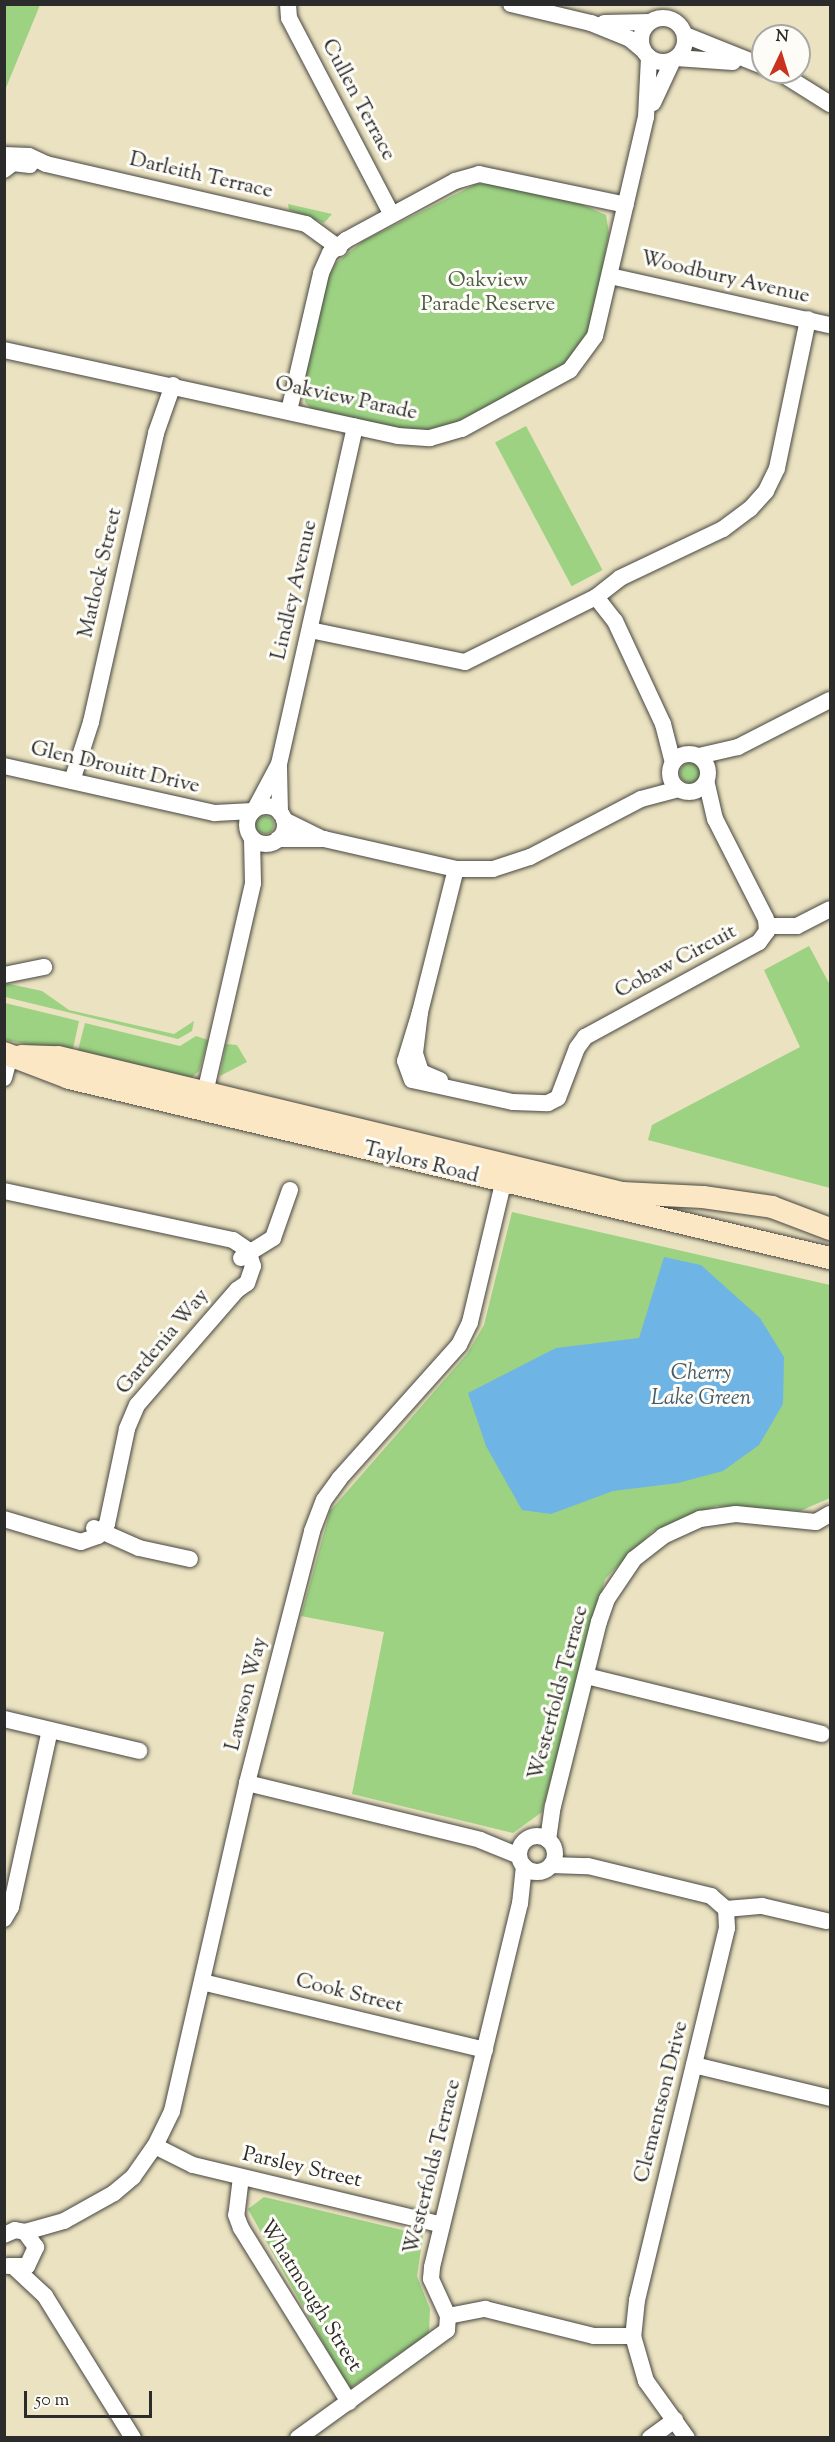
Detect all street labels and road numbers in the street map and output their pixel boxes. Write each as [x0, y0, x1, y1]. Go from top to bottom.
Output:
street label: Cullen Terrace [315, 35, 401, 165]
street label: Darleith Terrace [127, 147, 275, 205]
street label: Woodbury Avenue [638, 246, 812, 310]
street label: Oakview Parade [273, 372, 419, 426]
street label: Matlock Street [74, 506, 128, 640]
street label: Lindley Avenue [267, 518, 323, 662]
street label: Glen Drouitt Drive [28, 736, 202, 800]
street label: Cobaw Circuit [611, 919, 741, 1005]
street label: Taylors Road [361, 1137, 481, 1189]
street label: Gardenia Way [111, 1284, 215, 1400]
street label: Westerfolds Terrace [524, 1603, 594, 1783]
street label: Lawson Way [221, 1635, 273, 1753]
street label: Cook Street [293, 1969, 405, 2019]
street label: Clementson Drive [630, 2018, 694, 2186]
street label: Westerfolds Terrace [399, 2077, 467, 2257]
street label: Parsley Street [240, 2142, 364, 2194]
street label: Whatmough Street [253, 2215, 367, 2377]

